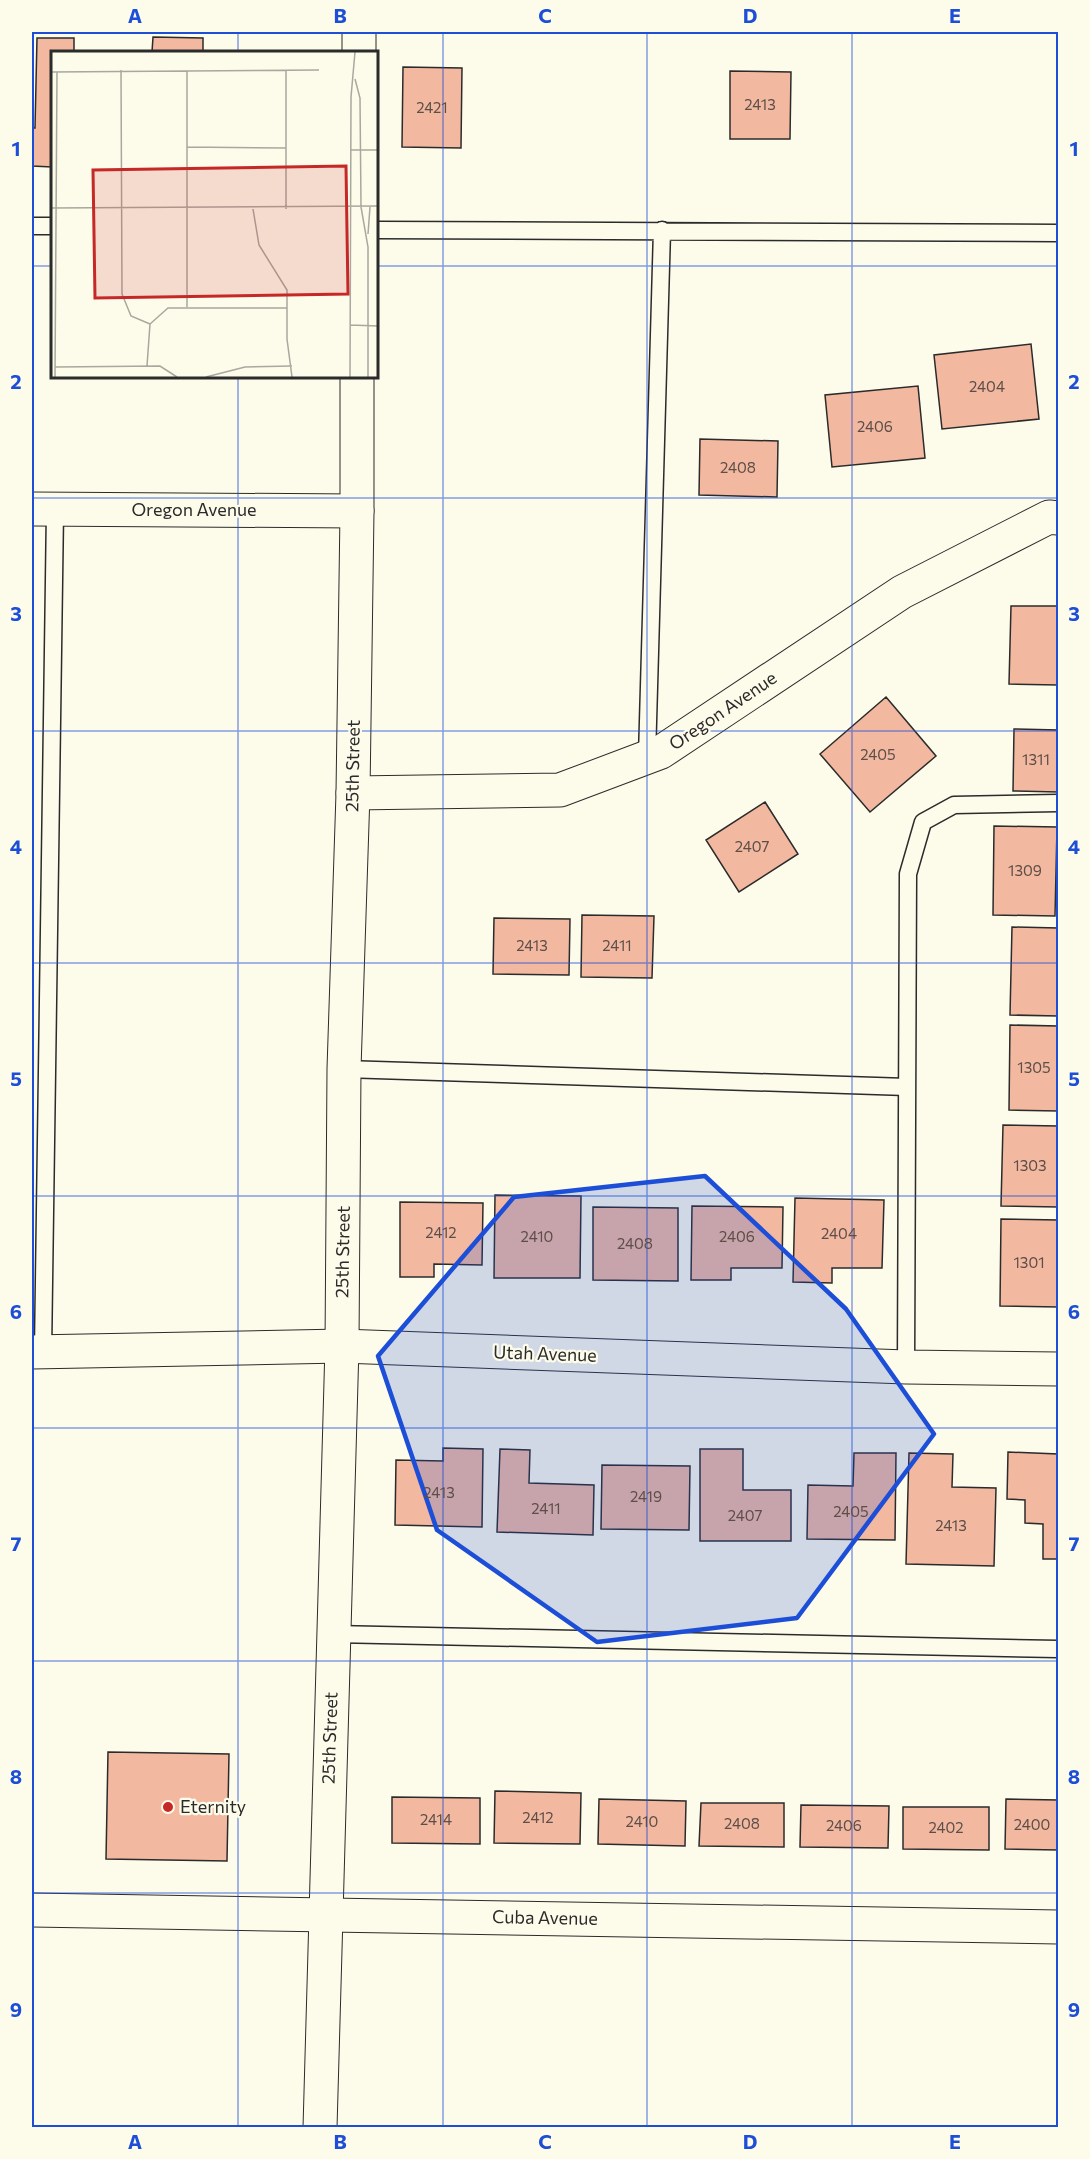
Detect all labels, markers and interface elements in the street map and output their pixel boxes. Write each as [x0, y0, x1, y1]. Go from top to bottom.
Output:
text: A [128, 3, 142, 27]
text: B [333, 3, 347, 27]
text: C [538, 3, 552, 27]
text: D [743, 3, 757, 27]
text: E [949, 3, 961, 27]
inset map [51, 51, 378, 378]
house number: 2413 [744, 95, 776, 113]
house number: 2421 [416, 98, 448, 116]
text: 1 [11, 136, 21, 160]
text: 1 [1069, 136, 1079, 160]
text: 2 [10, 369, 22, 393]
text: 2 [1068, 369, 1080, 393]
house number: 2404 [969, 377, 1005, 395]
house number: 2406 [857, 417, 893, 435]
house number: 2408 [720, 458, 756, 476]
street label: Oregon Avenue [131, 498, 257, 520]
text: 3 [10, 601, 22, 625]
text: 3 [1068, 601, 1080, 625]
street label: Oregon Avenue [664, 666, 780, 754]
street label: 25th Street [340, 720, 364, 812]
house number: 2405 [860, 745, 896, 763]
house number: 1311 [1022, 750, 1050, 768]
text: 4 [10, 834, 22, 858]
text: 4 [1068, 834, 1080, 858]
house number: 2407 [735, 837, 769, 855]
house number: 1309 [1008, 861, 1042, 879]
house number: 2413 [516, 936, 548, 954]
house number: 2411 [602, 936, 632, 954]
house number: 1305 [1017, 1058, 1051, 1076]
text: 5 [10, 1066, 22, 1090]
text: 5 [1068, 1066, 1080, 1090]
house number: 1303 [1013, 1156, 1047, 1174]
street label: 25th Street [330, 1206, 354, 1298]
house number: 2412 [425, 1223, 457, 1241]
house number: 2404 [821, 1224, 857, 1242]
house number: 2410 [521, 1227, 553, 1245]
house number: 2406 [719, 1227, 755, 1245]
house number: 2408 [617, 1234, 653, 1252]
house number: 1301 [1013, 1253, 1045, 1271]
text: 6 [10, 1299, 22, 1323]
text: 6 [1068, 1299, 1080, 1323]
street label: Utah Avenue [493, 1340, 597, 1366]
house number: 2413 [423, 1483, 455, 1501]
house number: 2419 [630, 1487, 662, 1505]
house number: 2411 [531, 1499, 561, 1517]
house number: 2405 [833, 1502, 869, 1520]
house number: 2407 [728, 1506, 762, 1524]
house number: 2413 [935, 1516, 967, 1534]
text: 7 [11, 1531, 22, 1555]
text: 7 [1069, 1531, 1080, 1555]
street label: 25th Street [316, 1691, 342, 1784]
text: 8 [10, 1764, 22, 1788]
text: 8 [1068, 1764, 1080, 1788]
place label: Eternity [180, 1795, 246, 1817]
marker: Eternity [161, 1800, 175, 1814]
house number: 2412 [522, 1808, 554, 1826]
house number: 2414 [420, 1810, 452, 1828]
house number: 2410 [626, 1812, 658, 1830]
house number: 2408 [724, 1814, 760, 1832]
house number: 2400 [1014, 1815, 1050, 1833]
house number: 2406 [826, 1816, 862, 1834]
house number: 2402 [928, 1818, 964, 1836]
street label: Cuba Avenue [492, 1905, 598, 1929]
text: 9 [10, 1997, 22, 2021]
text: 9 [1068, 1997, 1080, 2021]
text: A [128, 2129, 142, 2153]
text: B [333, 2129, 347, 2153]
text: C [538, 2129, 552, 2153]
text: D [743, 2129, 757, 2153]
text: E [949, 2129, 961, 2153]

